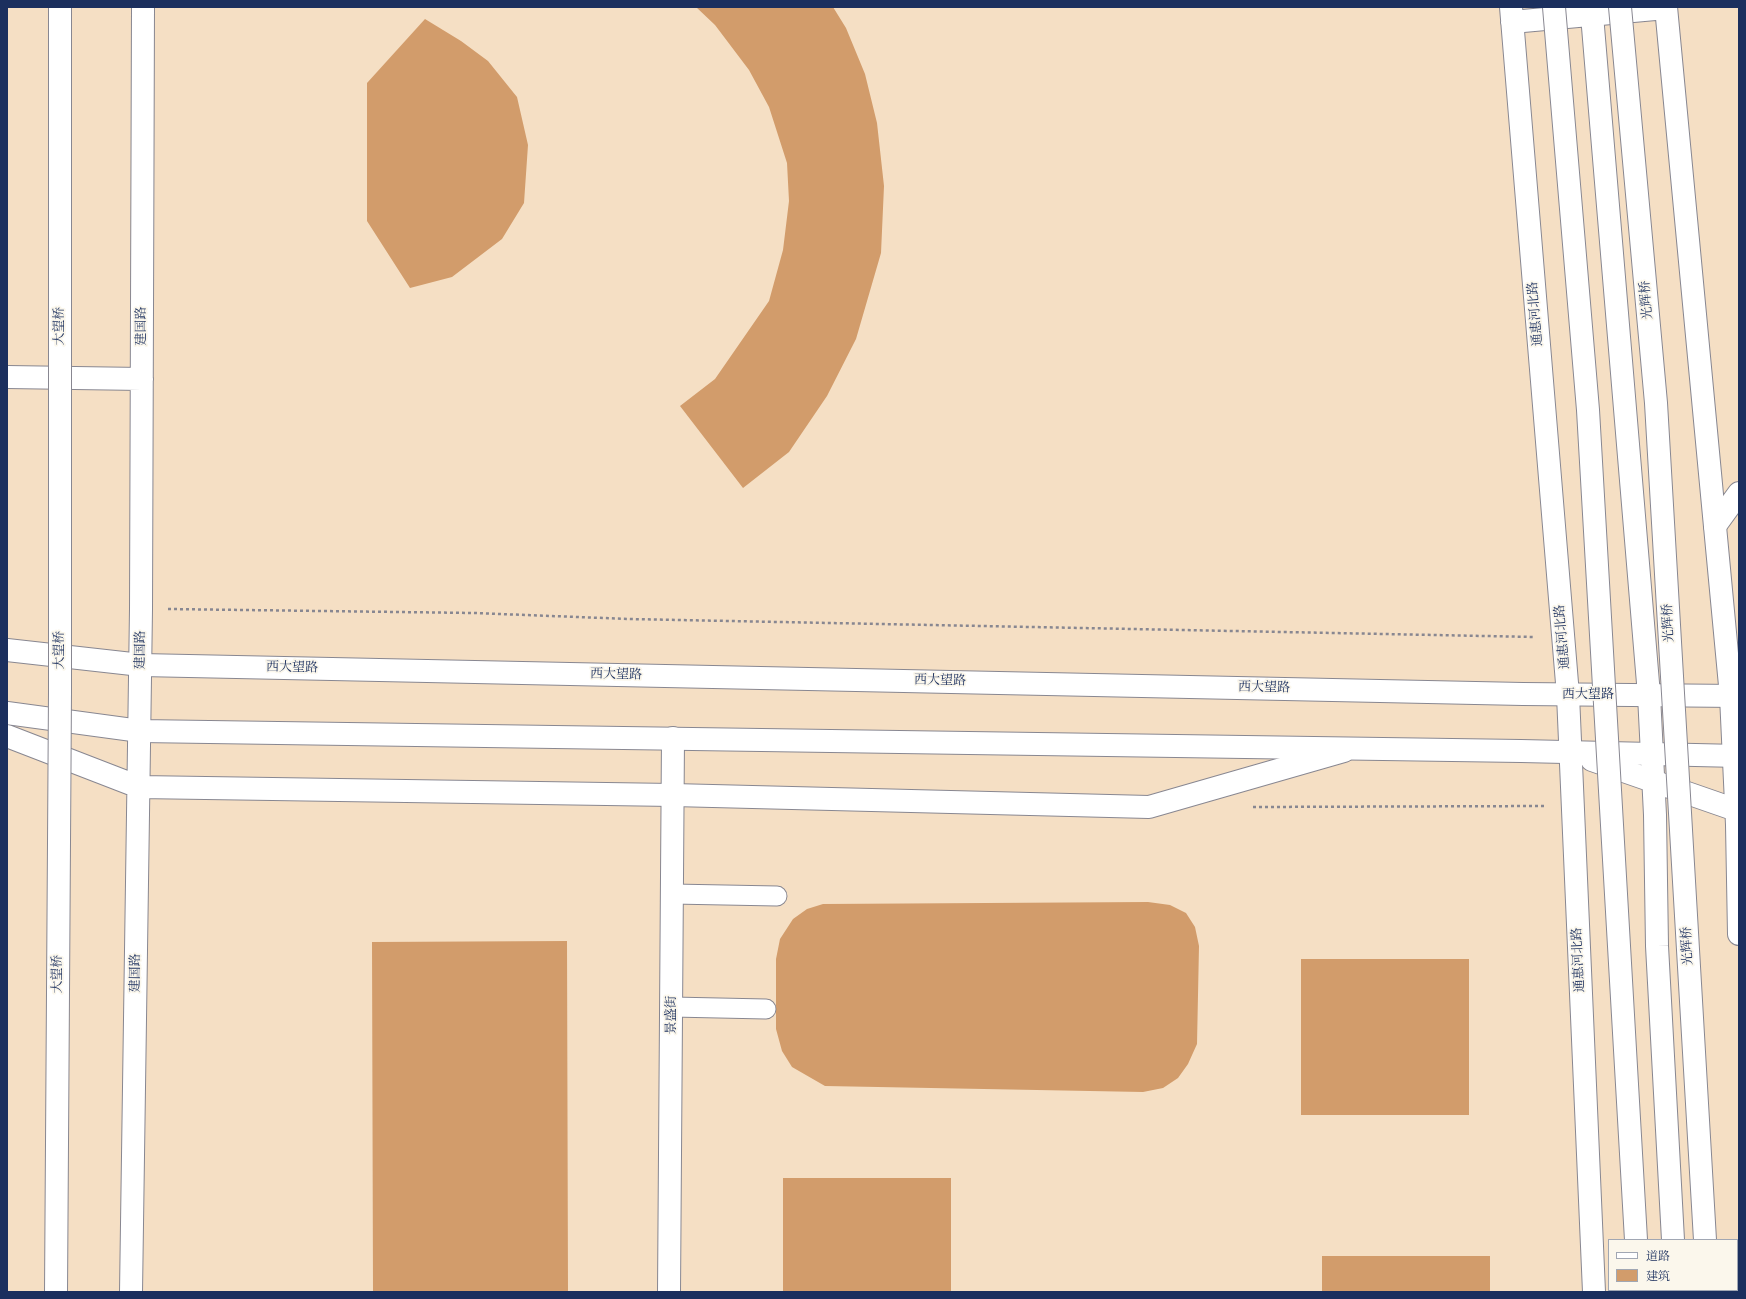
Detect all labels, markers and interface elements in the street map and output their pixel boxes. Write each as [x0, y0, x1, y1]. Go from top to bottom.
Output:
street label: 光辉桥 [1638, 280, 1656, 320]
street label: 通惠河北路 [1525, 281, 1547, 347]
street label: 大望桥 [52, 307, 68, 345]
street label: 建国路 [134, 307, 150, 345]
street label: 光辉桥 [1660, 603, 1678, 643]
street label: 通惠河北路 [1552, 604, 1574, 670]
street label: 建国路 [133, 630, 149, 670]
street label: 大望桥 [52, 631, 68, 669]
street label: 西大望路 [266, 660, 318, 676]
street label: 西大望路 [590, 667, 642, 683]
street label: 西大望路 [914, 673, 966, 689]
street label: 西大望路 [1238, 680, 1290, 696]
street label: 西大望路 [1562, 687, 1614, 703]
street label: 光辉桥 [1679, 926, 1697, 966]
street label: 通惠河北路 [1570, 927, 1588, 993]
street label: 建国路 [128, 953, 144, 993]
street label: 大望桥 [50, 955, 66, 993]
street label: 景盛街 [664, 996, 680, 1034]
legend [1608, 1239, 1738, 1291]
text: 道路 [1646, 1248, 1670, 1264]
text: 建筑 [1646, 1268, 1670, 1284]

